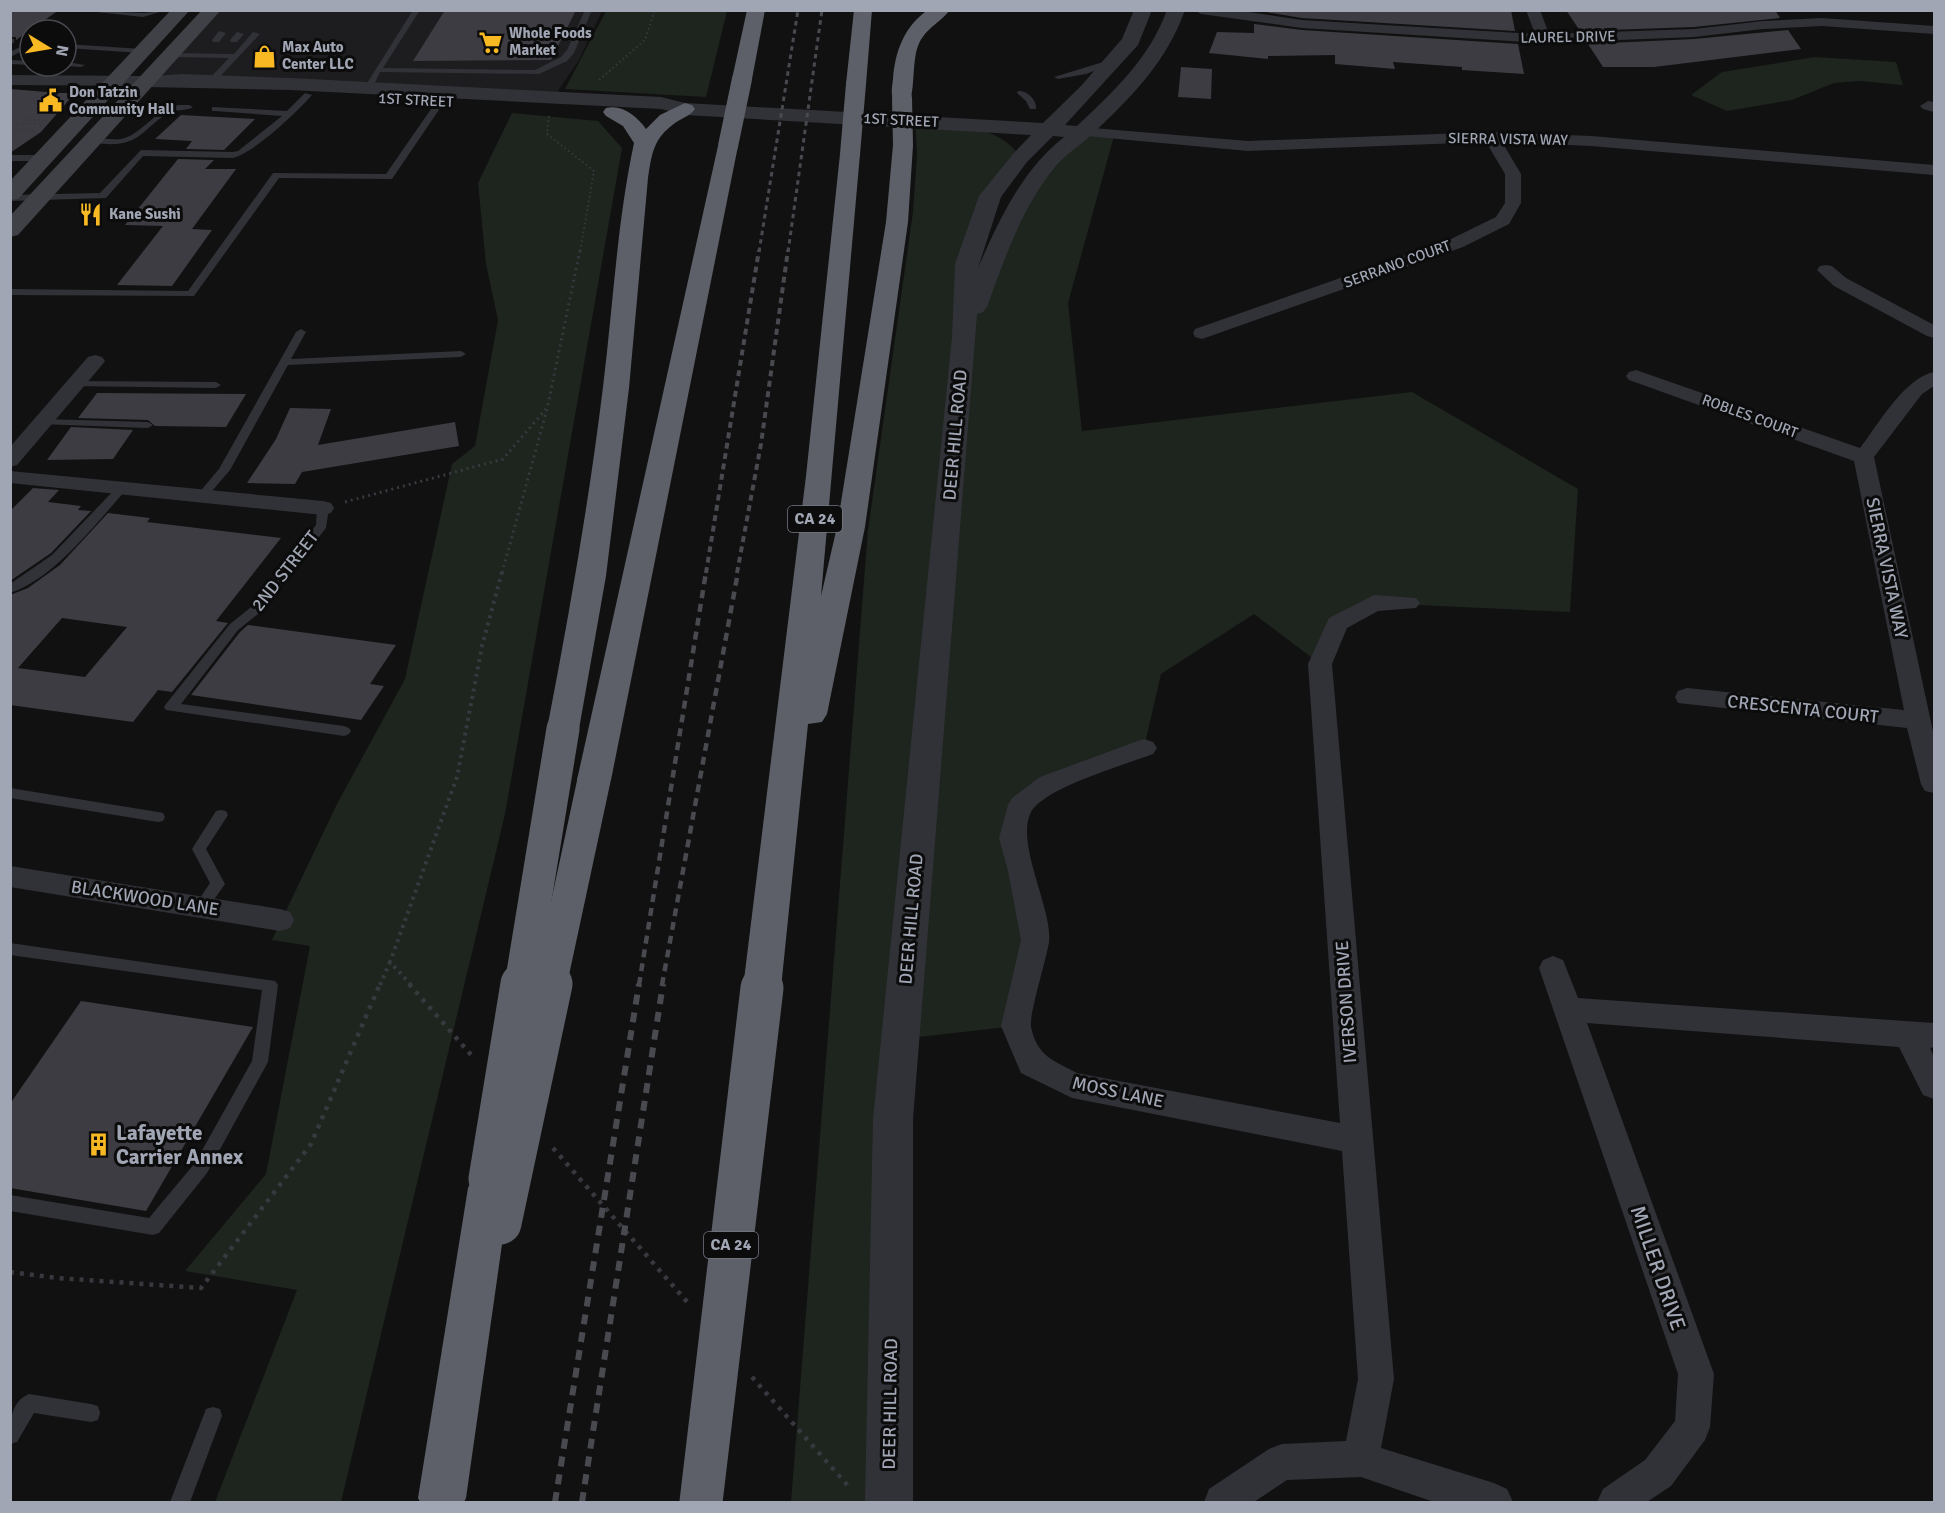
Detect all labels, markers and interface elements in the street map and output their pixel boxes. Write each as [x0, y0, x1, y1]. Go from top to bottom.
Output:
north arrow [18, 18, 78, 78]
place label: Whole Foods Market [509, 24, 592, 59]
street label: LAUREL DRIVE [1520, 27, 1616, 47]
supermarket icon: Whole Foods Market [478, 29, 504, 55]
place label: Max Auto Center LLC [282, 38, 354, 73]
text: N [51, 43, 73, 58]
shop icon: Max Auto Center LLC [251, 43, 277, 69]
place label: Don Tatzin Community Hall [69, 83, 175, 118]
public building icon: Don Tatzin Community Hall [38, 88, 64, 114]
street label: 1ST STREET [378, 89, 455, 111]
street label: 1ST STREET [863, 109, 940, 131]
street label: SIERRA VISTA WAY [1448, 129, 1569, 149]
restaurant icon: Kane Sushi [78, 201, 104, 227]
place label: Kane Sushi [109, 205, 181, 223]
street label: SERRANO COURT [1341, 236, 1453, 292]
street label: DEER HILL ROAD [938, 369, 972, 501]
street label: ROBLES COURT [1700, 390, 1801, 442]
street label: SIERRA VISTA WAY [1861, 495, 1913, 641]
road number: CA 24 [788, 506, 842, 532]
street label: 2ND STREET [247, 526, 323, 616]
street label: CRESCENTA COURT [1726, 690, 1880, 728]
street label: DEER HILL ROAD [894, 853, 928, 985]
street label: BLACKWOOD LANE [69, 875, 221, 921]
street label: IVERSON DRIVE [1331, 940, 1361, 1064]
street label: MOSS LANE [1070, 1072, 1166, 1112]
place label: Lafayette Carrier Annex [116, 1120, 244, 1170]
building icon: Lafayette Carrier Annex [85, 1132, 111, 1158]
street label: MILLER DRIVE [1625, 1202, 1691, 1334]
road number: CA 24 [704, 1232, 758, 1258]
street label: DEER HILL ROAD [878, 1338, 902, 1470]

